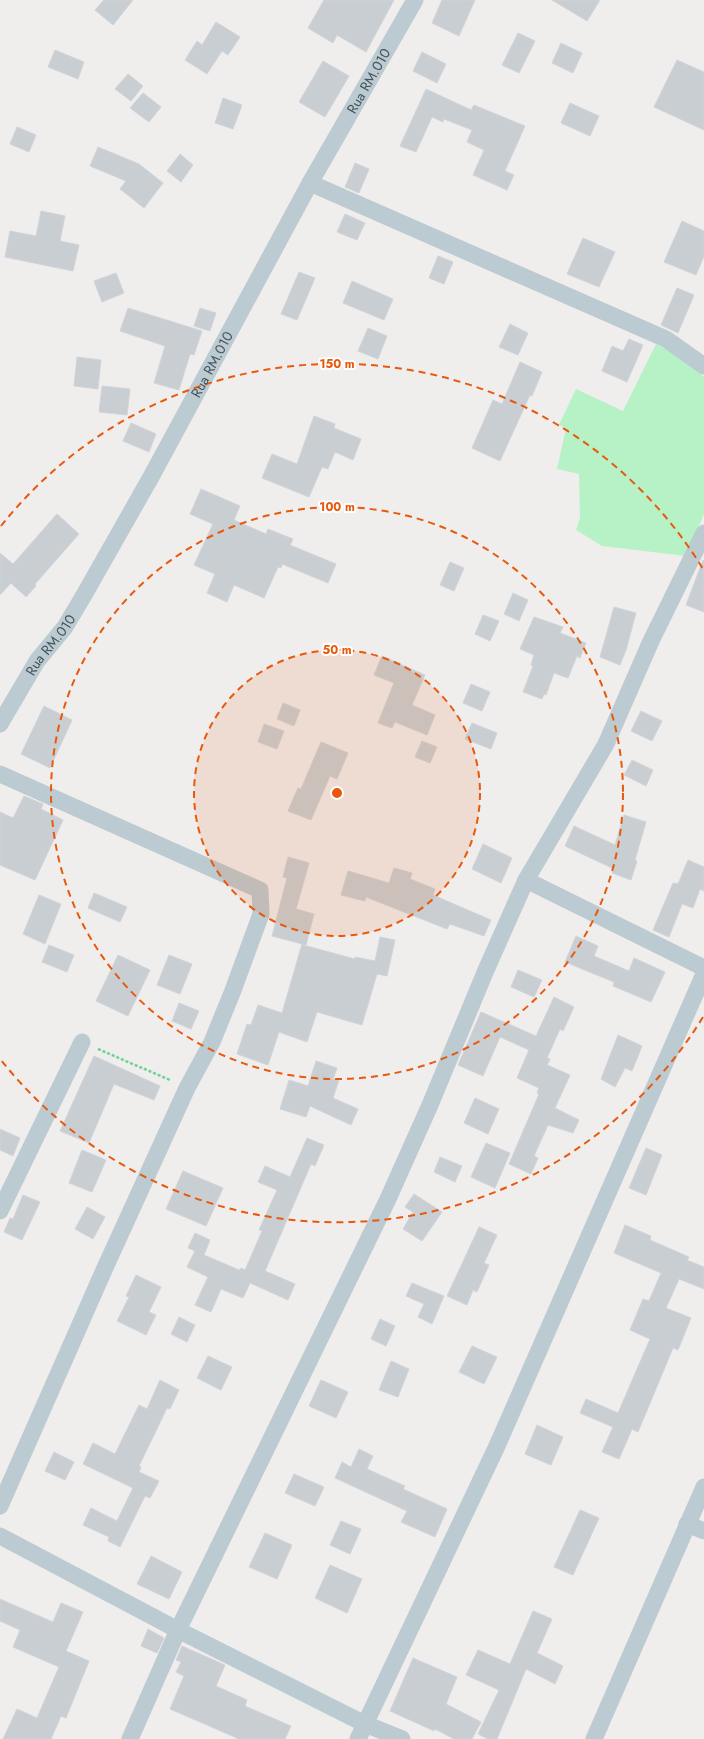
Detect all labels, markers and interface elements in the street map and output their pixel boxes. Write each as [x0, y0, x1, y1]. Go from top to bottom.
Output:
street label: Rua RM.010 [342, 44, 395, 117]
street label: Rua RM.010 [186, 328, 238, 401]
text: 150 m [319, 355, 355, 373]
text: 100 m [319, 498, 355, 516]
street label: Rua RM.010 [21, 611, 80, 679]
text: 50 m [322, 641, 352, 659]
centre of rings [330, 786, 344, 800]

